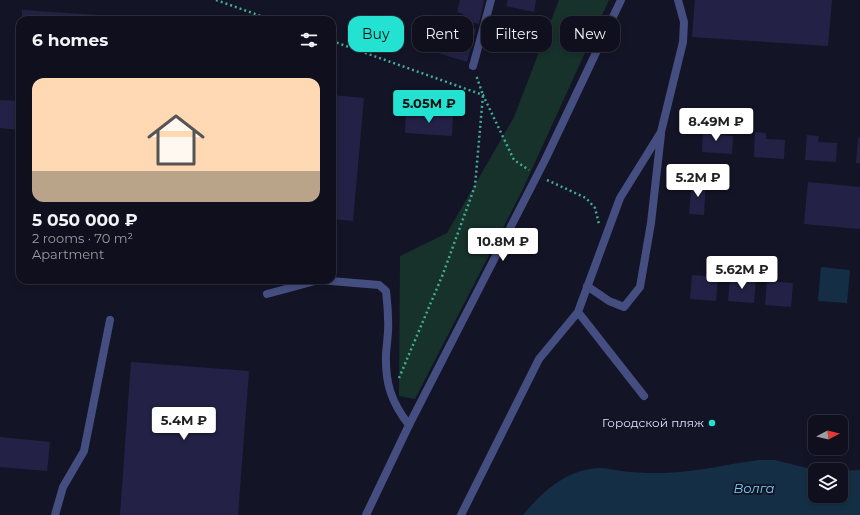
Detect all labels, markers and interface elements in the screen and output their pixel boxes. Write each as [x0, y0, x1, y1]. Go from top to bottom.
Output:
chip: Buy [348, 16, 404, 52]
chip: Rent [412, 16, 473, 52]
chip: Filters [481, 16, 552, 52]
chip: New [560, 16, 620, 52]
icon: filters [298, 29, 320, 51]
text: 6 homes [32, 30, 108, 50]
pin: 5.05M ₽ [392, 90, 466, 124]
text: 5.05M ₽ [402, 95, 456, 111]
icon: home [140, 104, 212, 176]
pin: 8.49M ₽ [679, 108, 753, 142]
text: 8.49M ₽ [688, 113, 744, 129]
pin: 5.2M ₽ [665, 164, 731, 198]
text: 5.2M ₽ [675, 169, 721, 185]
text: 5 050 000 ₽ [32, 210, 138, 230]
pin: 10.8M ₽ [466, 228, 540, 262]
text: 2 rooms · 70 m² [32, 230, 133, 246]
text: 10.8M ₽ [477, 233, 529, 249]
text: Apartment [32, 246, 104, 262]
pin: 5.62M ₽ [705, 256, 779, 290]
text: 5.62M ₽ [715, 261, 769, 277]
pin: 5.4M ₽ [151, 407, 217, 441]
text: 5.4M ₽ [161, 412, 207, 428]
place label: Городской пляж [602, 415, 704, 430]
north arrow [808, 415, 848, 455]
map controls [808, 415, 848, 503]
marker: Городской пляж [707, 418, 717, 428]
button: layers [808, 463, 848, 503]
water label: Волга [733, 480, 775, 496]

